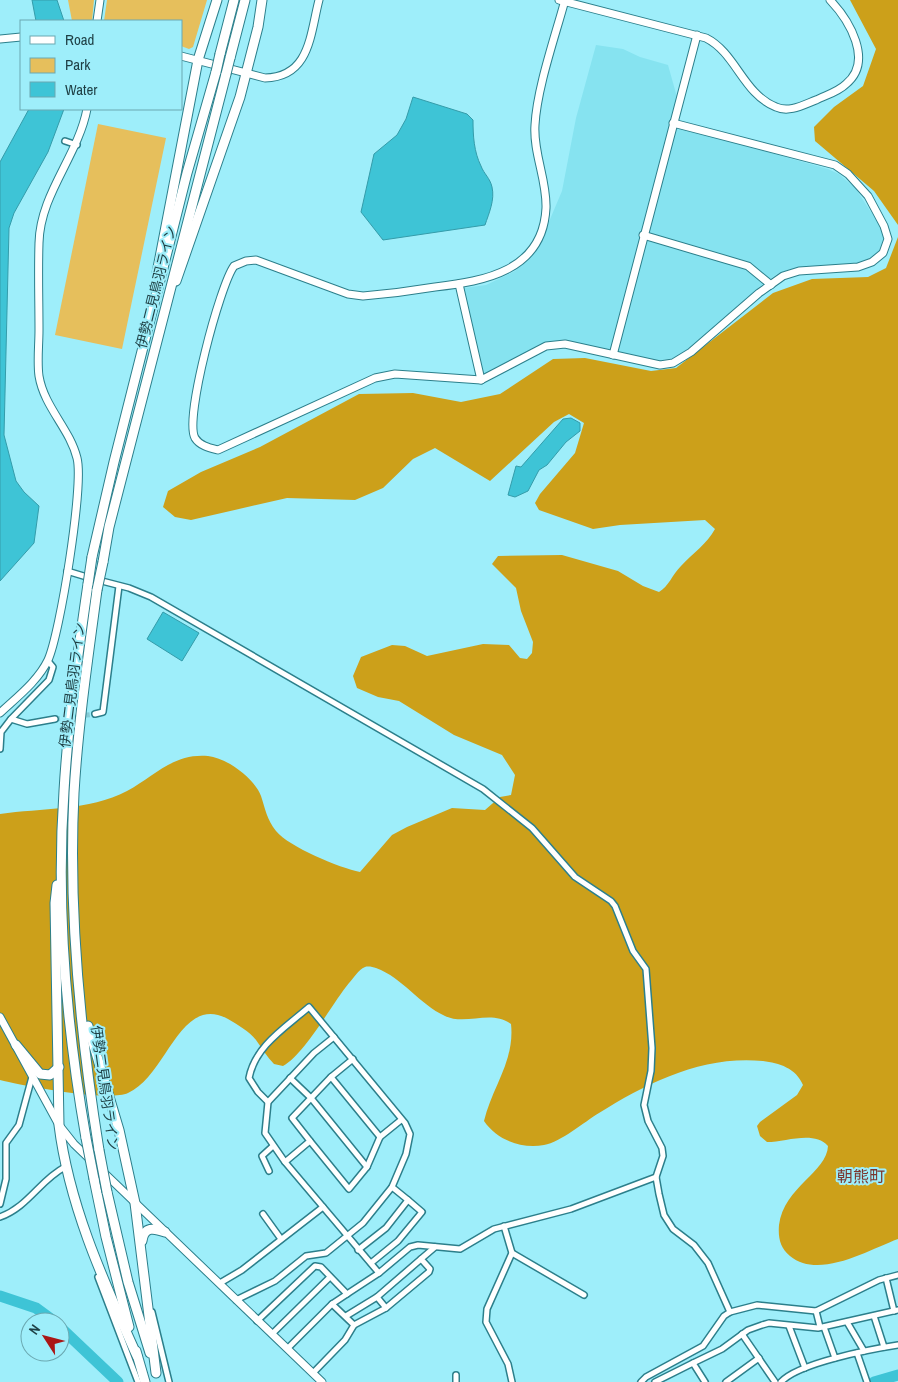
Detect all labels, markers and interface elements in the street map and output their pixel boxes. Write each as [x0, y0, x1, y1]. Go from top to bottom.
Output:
legend [20, 20, 182, 110]
text: Road [65, 29, 94, 50]
text: Park [65, 54, 91, 75]
text: Water [65, 79, 97, 100]
street label: 伊勢二見鳥羽ライン [132, 224, 180, 350]
street label: 伊勢二見鳥羽ライン [55, 621, 89, 749]
street label: 伊勢二見鳥羽ライン [87, 1024, 123, 1152]
district label: 朝熊町 [837, 1165, 885, 1187]
north arrow [20, 1312, 70, 1362]
text: N [25, 1321, 44, 1338]

